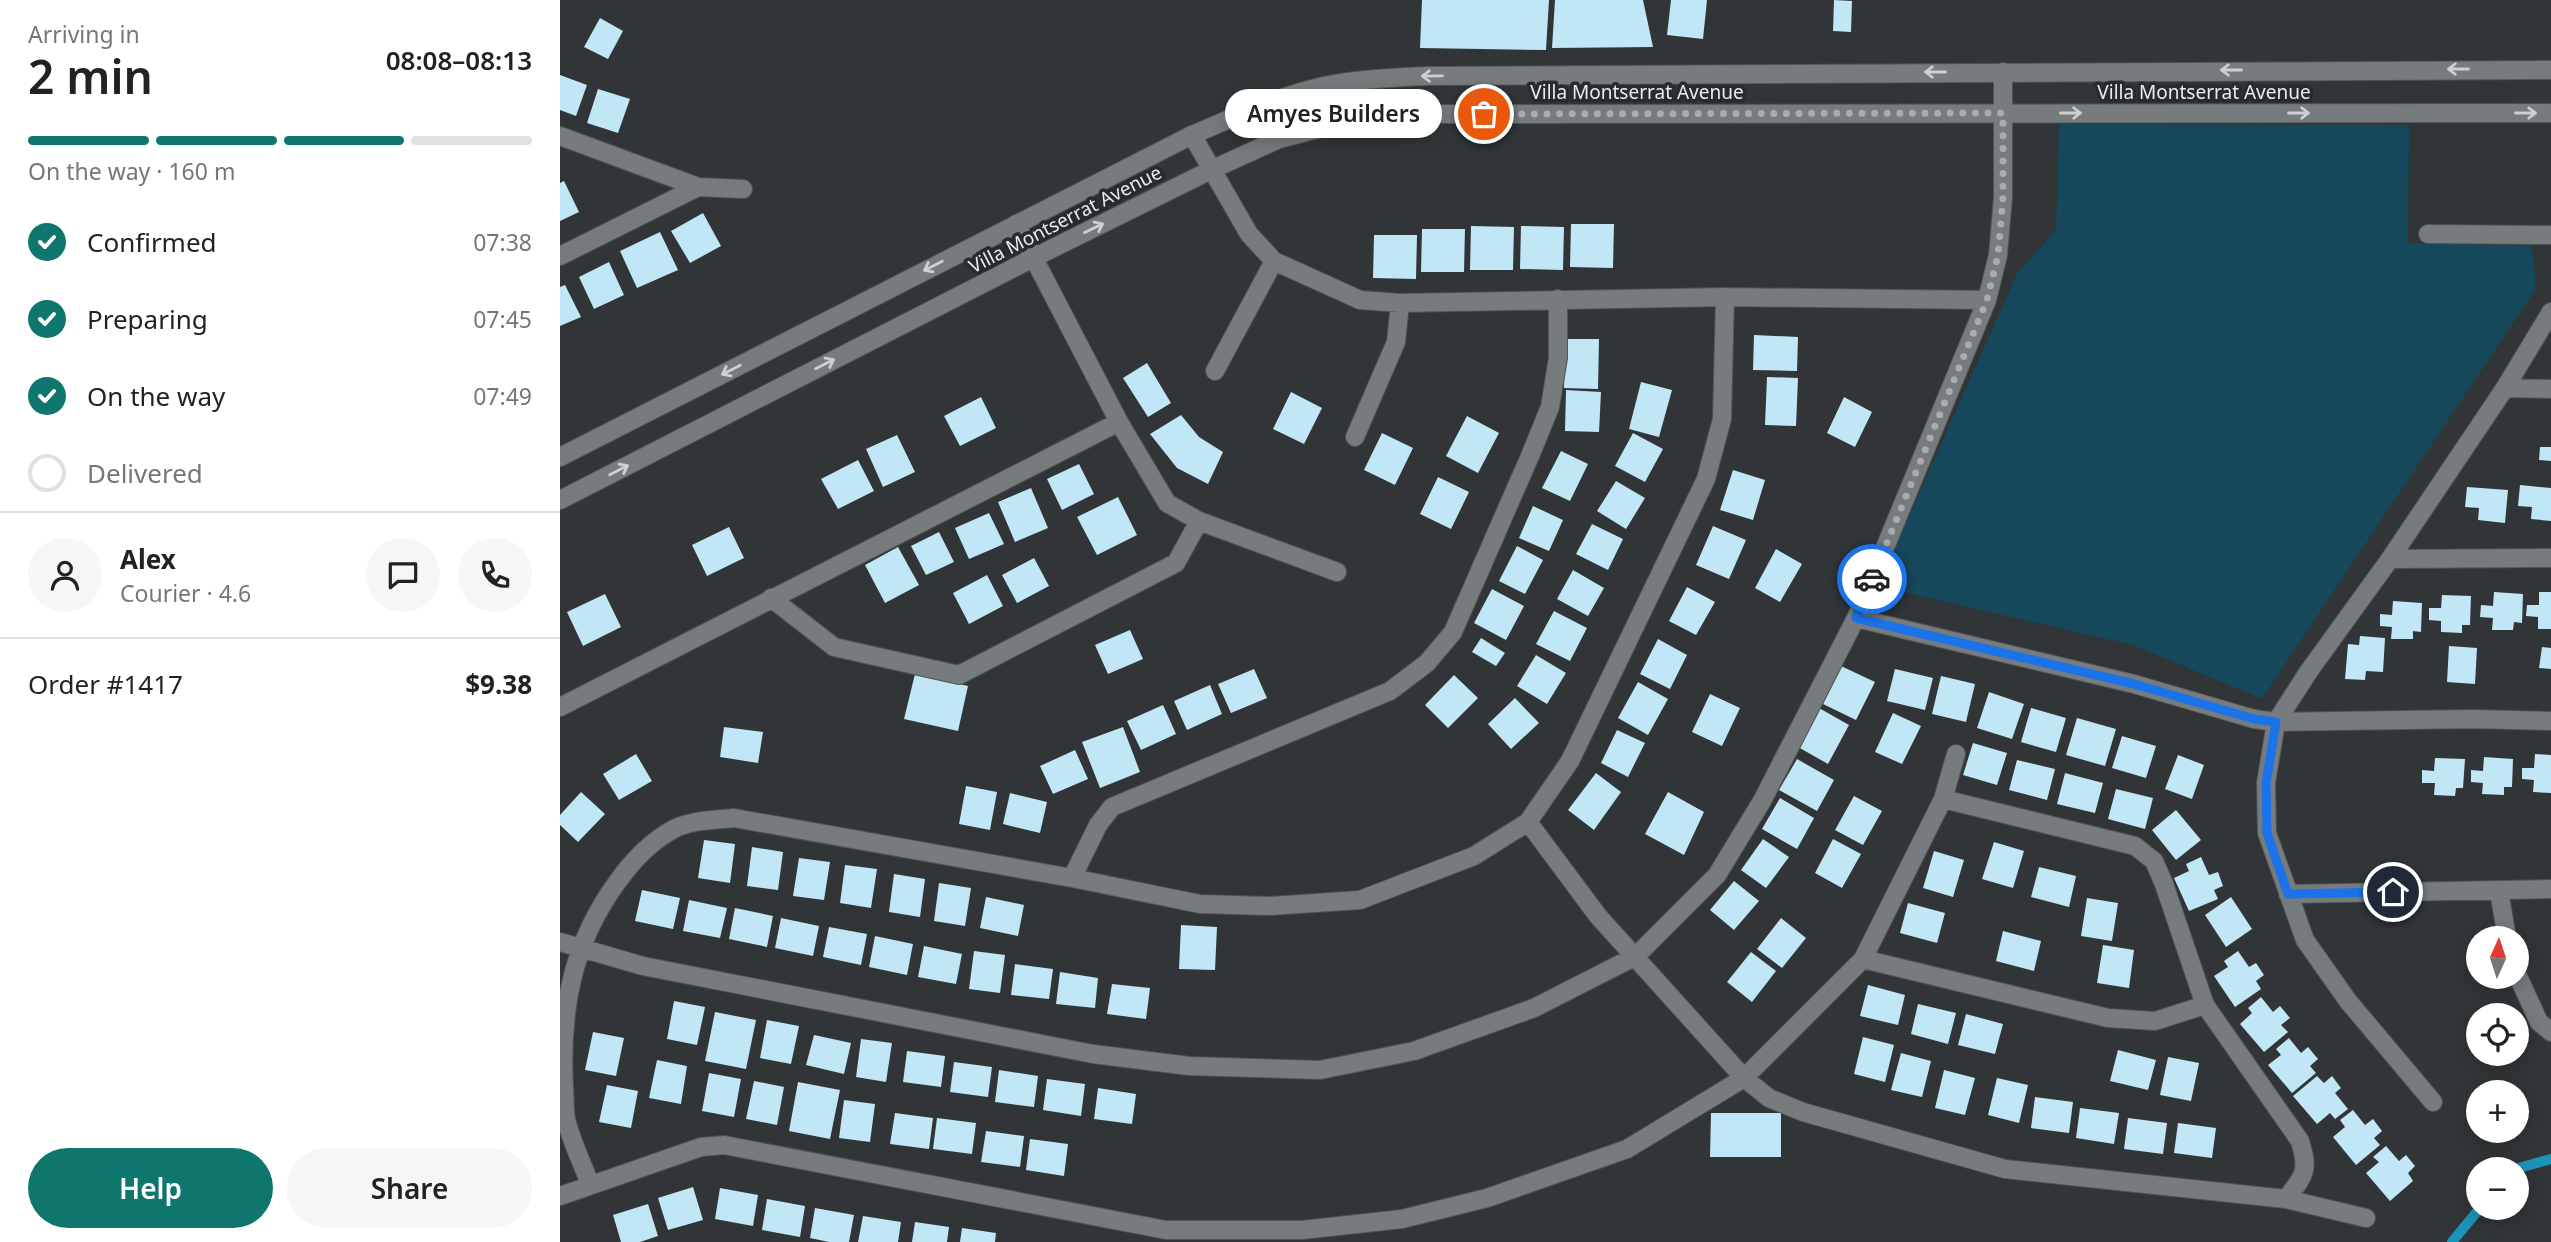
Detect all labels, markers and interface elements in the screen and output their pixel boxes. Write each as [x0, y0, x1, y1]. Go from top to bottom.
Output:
text: Arriving in [28, 18, 140, 50]
text: 08:08–08:13 [386, 42, 532, 78]
text: 2 min [28, 45, 153, 107]
one-way arrow [2447, 62, 2470, 76]
one-way arrow [2220, 63, 2243, 77]
one-way arrow [1923, 65, 1946, 79]
one-way arrow [1421, 69, 1444, 83]
street label: Villa Montserrat Avenue [1530, 79, 1744, 105]
street label: Villa Montserrat Avenue [2097, 79, 2311, 105]
pin [1454, 84, 1514, 144]
callout: Amyes Builders [1225, 90, 1442, 138]
icon: bag [1465, 95, 1503, 133]
text: Amyes Builders [1247, 97, 1420, 129]
one-way arrow [2059, 106, 2082, 120]
one-way arrow [2287, 106, 2310, 120]
one-way arrow [2514, 106, 2537, 120]
text: On the way · 160 m [28, 155, 235, 187]
street label: Villa Montserrat Avenue [964, 159, 1166, 279]
one-way arrow [1083, 220, 1104, 234]
icon: check [28, 223, 66, 261]
text: Confirmed [87, 224, 217, 260]
text: 07:38 [473, 226, 532, 258]
one-way arrow [924, 260, 944, 274]
icon: check [28, 300, 66, 338]
text: Preparing [87, 301, 208, 337]
text: 07:45 [473, 303, 532, 335]
one-way arrow [814, 357, 835, 370]
one-way arrow [721, 363, 742, 377]
icon: check [28, 377, 66, 415]
text: On the way [87, 378, 225, 414]
text: 07:49 [473, 380, 532, 412]
text: Delivered [87, 455, 203, 491]
one-way arrow [608, 462, 628, 476]
button: person [28, 538, 102, 612]
button: chat [366, 538, 440, 612]
button: phone [458, 538, 532, 612]
text: Alex [120, 541, 176, 577]
courier [1837, 544, 1907, 614]
icon: car [1853, 560, 1891, 598]
text: Courier · 4.6 [120, 577, 251, 609]
text: Order #1417 [28, 666, 183, 702]
text: $9.38 [465, 666, 532, 702]
pin [2363, 862, 2423, 922]
icon: home [2374, 873, 2412, 911]
north arrow [2466, 926, 2529, 989]
map controls [2466, 926, 2529, 1220]
button: locate [2466, 1003, 2529, 1066]
button: + [2466, 1080, 2529, 1143]
button: Help [28, 1148, 273, 1228]
button: Share [287, 1148, 532, 1228]
button: − [2466, 1157, 2529, 1220]

